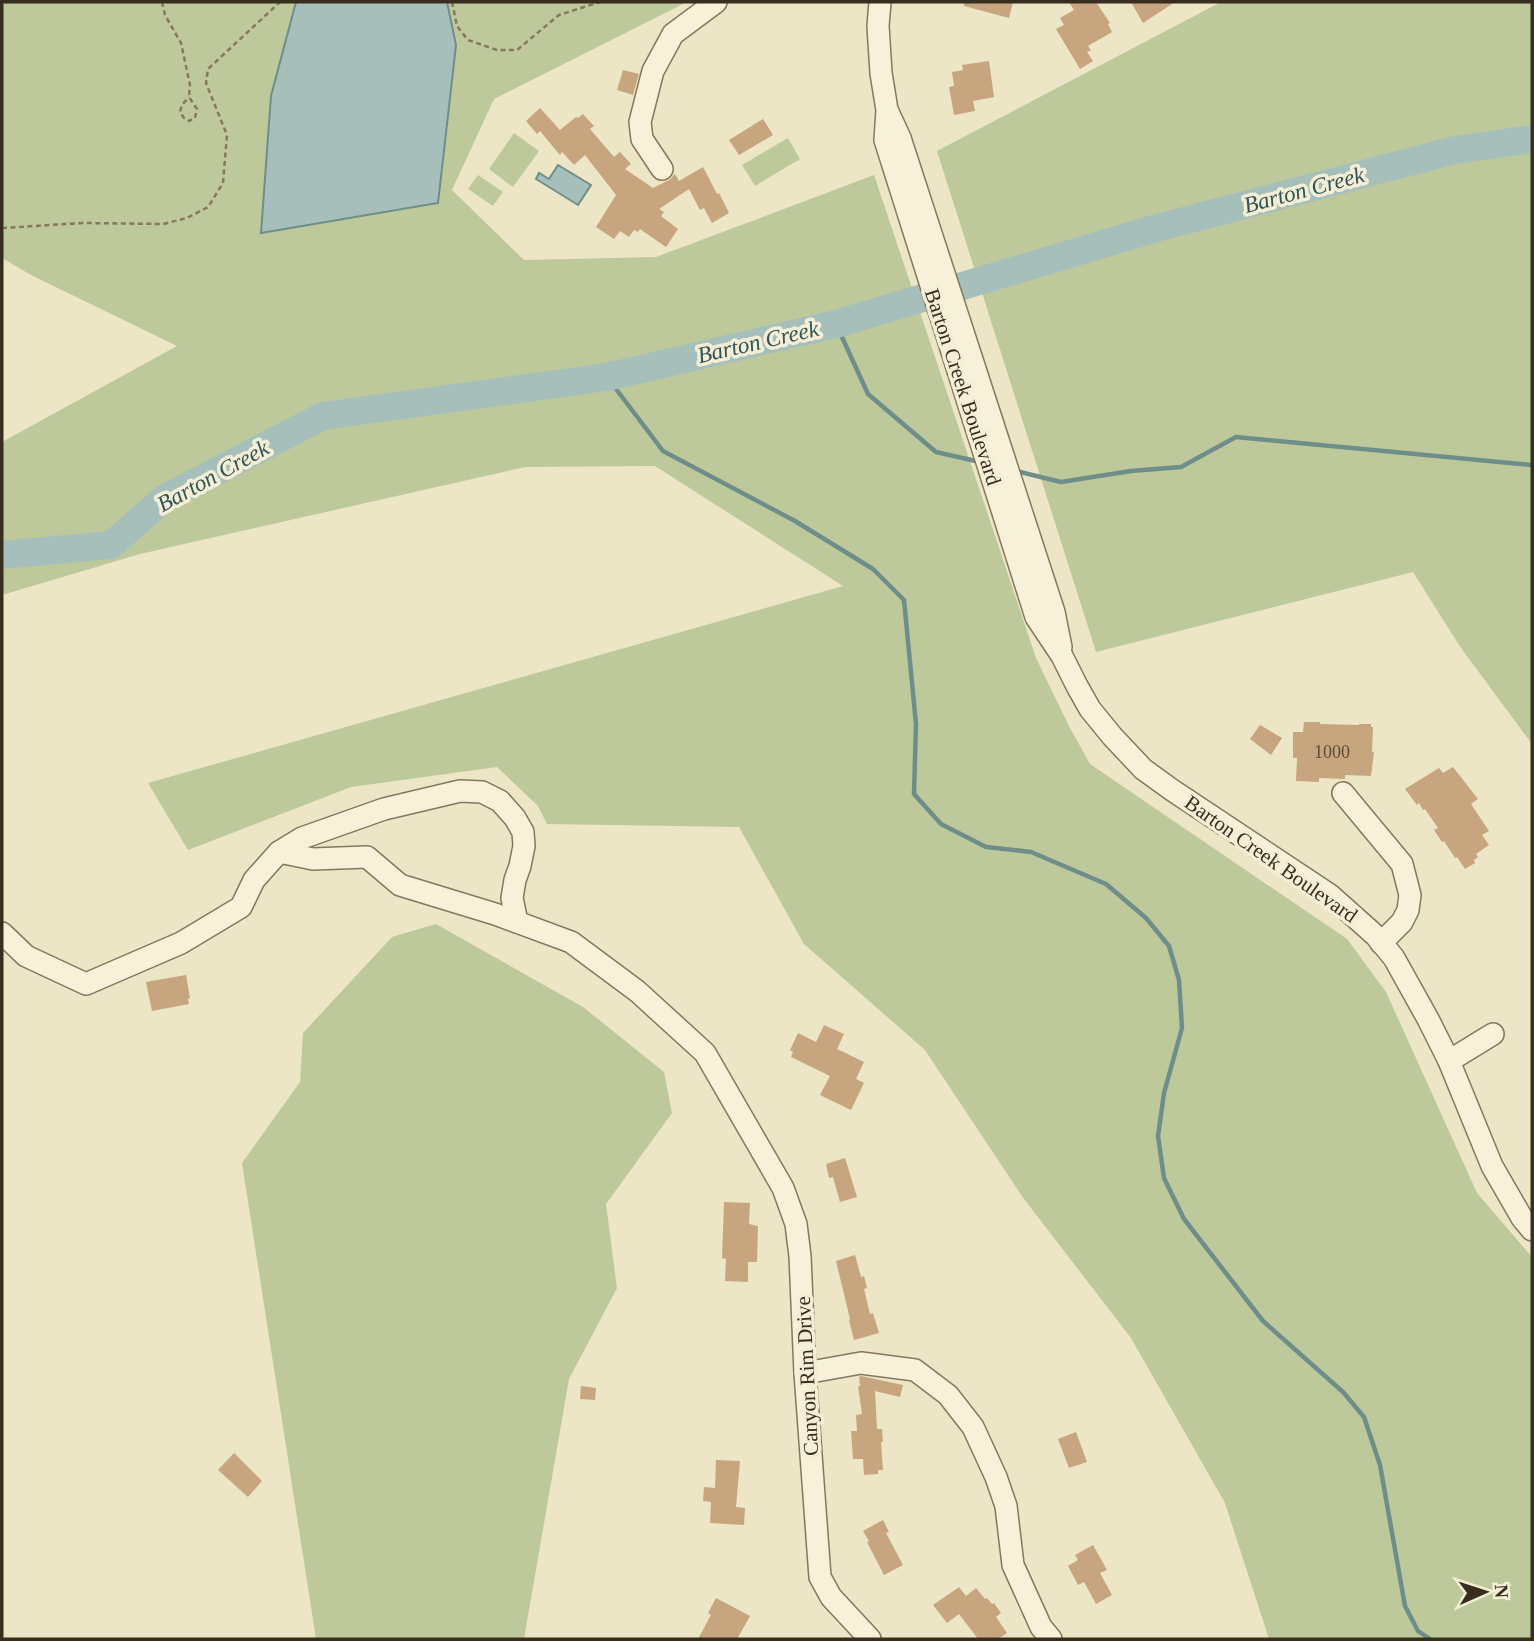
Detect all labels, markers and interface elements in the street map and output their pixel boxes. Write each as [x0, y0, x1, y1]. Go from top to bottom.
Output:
water label: Barton Creek [1241, 162, 1368, 218]
street label: Barton Creek Boulevard [920, 286, 1006, 489]
water label: Barton Creek [695, 316, 822, 368]
water label: Barton Creek [153, 435, 274, 517]
house number: 1000 [1314, 742, 1350, 762]
street label: Barton Creek Boulevard [1180, 790, 1362, 928]
street label: Canyon Rim Drive [791, 1296, 823, 1456]
north arrow [1450, 1557, 1520, 1627]
text: N [1491, 1584, 1512, 1599]

